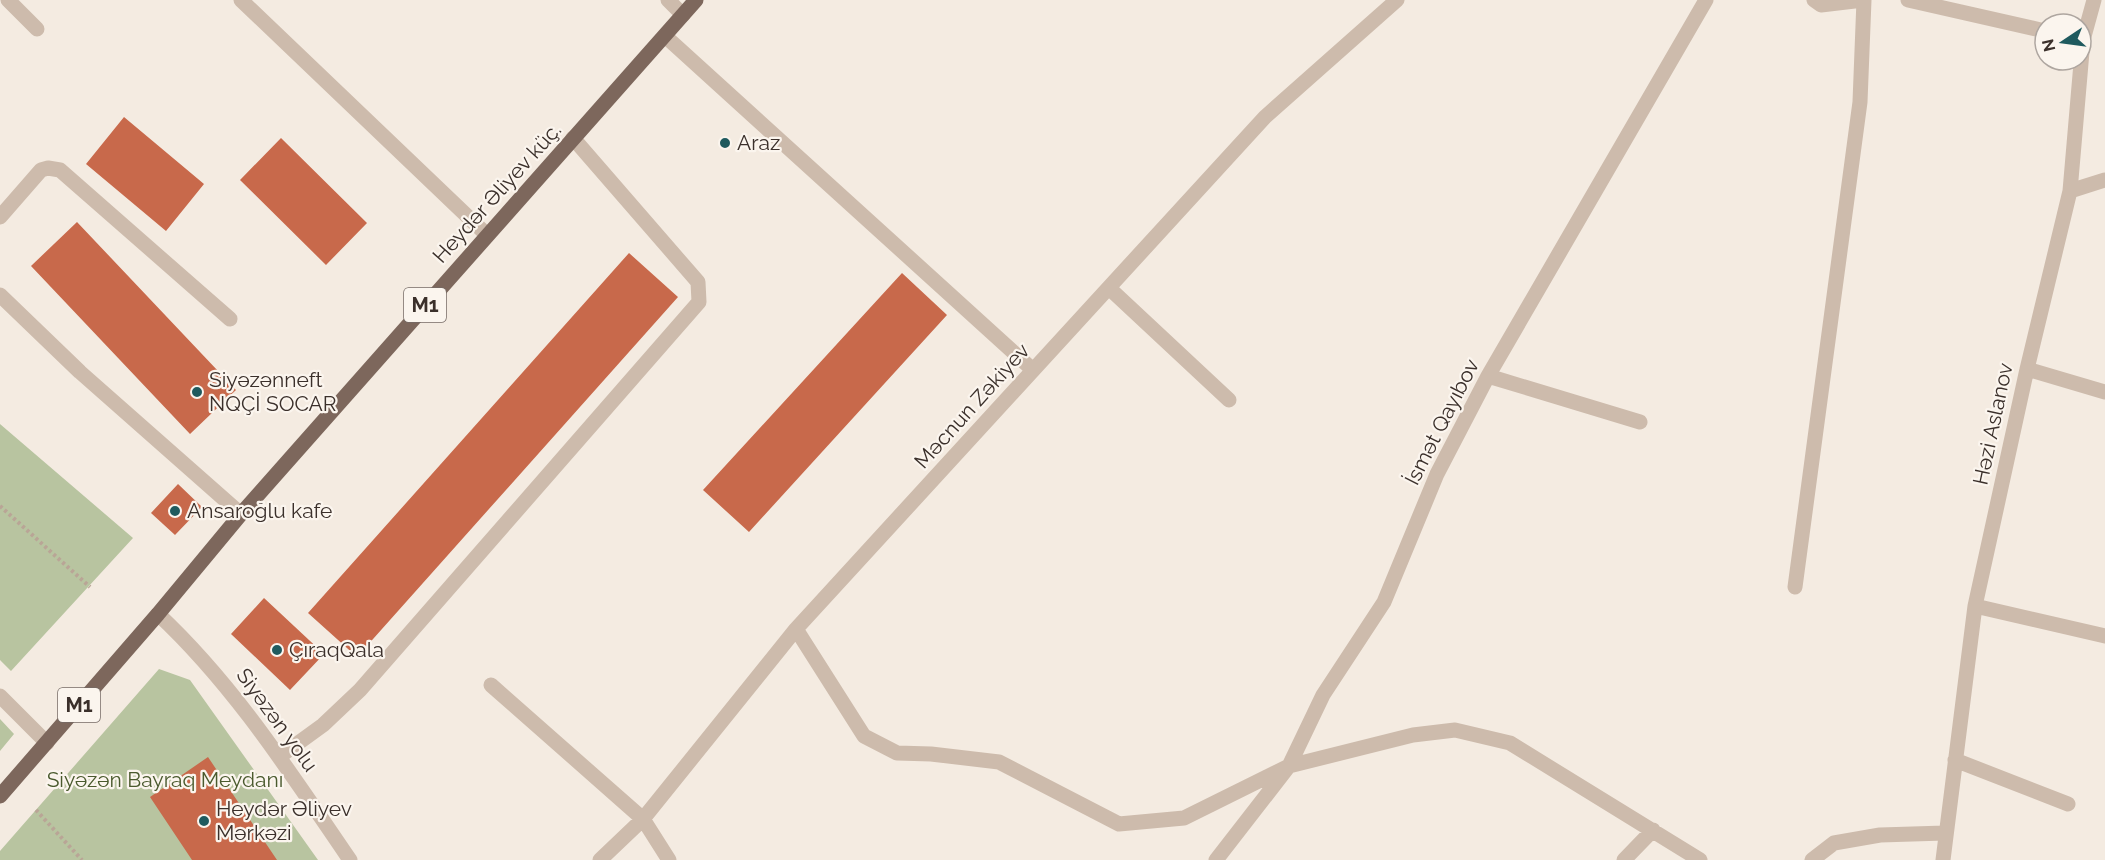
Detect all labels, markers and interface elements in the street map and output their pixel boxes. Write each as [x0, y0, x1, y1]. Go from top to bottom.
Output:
north arrow [2033, 12, 2093, 72]
text: N [2038, 37, 2060, 53]
street label: Heydər Əliyev küç. [427, 117, 566, 268]
place label: Araz [737, 130, 780, 155]
marker: Araz [718, 136, 732, 150]
road number: M1 [404, 288, 446, 322]
street label: Məcnun Zəkiyev [909, 338, 1034, 473]
street label: İsmət Qayıbov [1399, 355, 1484, 489]
street label: Həzi Aslanov [1967, 361, 2018, 487]
place label: Siyəzənneft NQÇİ SOCAR [209, 367, 337, 416]
marker: Siyəzənneft NQÇİ SOCAR [190, 385, 204, 399]
place label: Ansaroğlu kafe [187, 498, 332, 523]
marker: Ansaroğlu kafe [168, 504, 182, 518]
place label: ÇıraqQala [289, 637, 384, 662]
marker: ÇıraqQala [270, 643, 284, 657]
street label: Siyəzən yolu [232, 663, 323, 776]
road number: M1 [58, 688, 100, 722]
park label: Siyəzən Bayraq Meydanı [47, 767, 283, 792]
place label: Heydər Əliyev Mərkəzi [216, 796, 352, 845]
marker: Heydər Əliyev Mərkəzi [197, 814, 211, 828]

